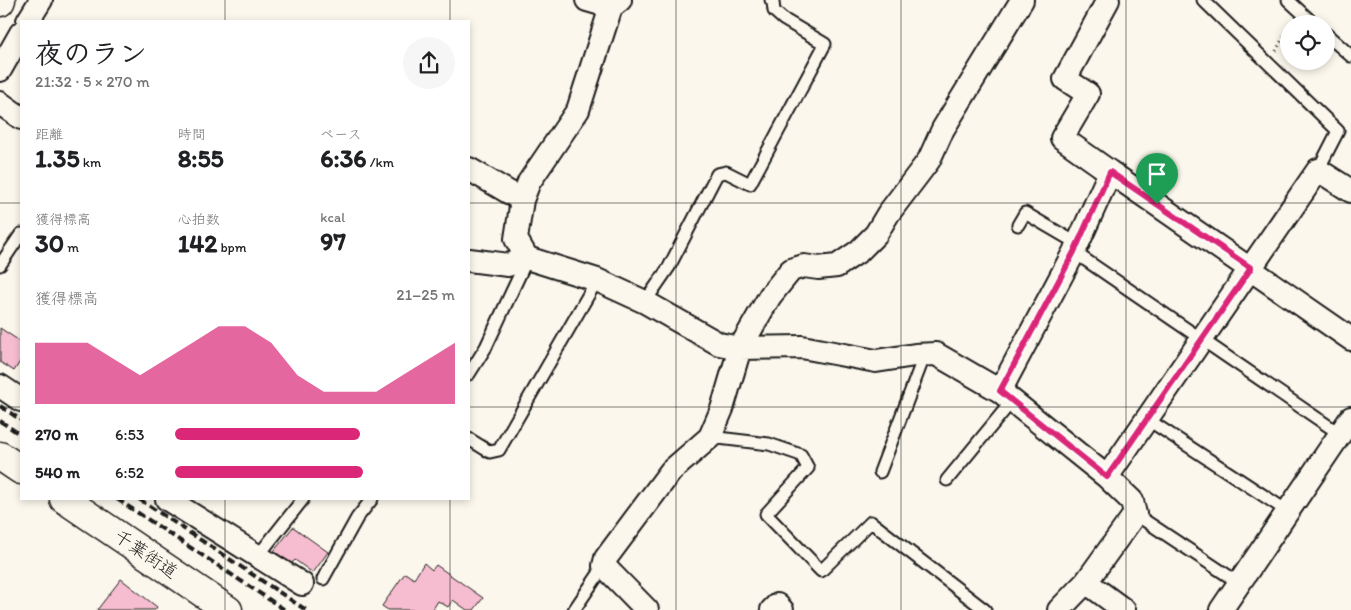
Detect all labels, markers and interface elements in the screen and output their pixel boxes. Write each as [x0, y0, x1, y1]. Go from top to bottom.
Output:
map controls [1280, 15, 1335, 70]
button: locate [1280, 15, 1335, 70]
text: 夜のラン [35, 36, 147, 70]
button: share [403, 37, 455, 89]
text: 21:32 · 5 × 270 m [35, 72, 150, 91]
text: 距離 [35, 126, 63, 143]
text: 時間 [178, 126, 206, 143]
text: ペース [320, 126, 362, 143]
text: 1.35 [35, 143, 80, 173]
text: 8:55 [178, 143, 224, 173]
text: 6:36 [320, 143, 367, 173]
pin [1136, 153, 1178, 204]
text: km [80, 154, 101, 171]
text: /km [367, 154, 394, 171]
icon: arrive [1143, 160, 1171, 188]
text: kcal [320, 209, 345, 226]
text: 獲得標高 [35, 211, 91, 228]
text: 心拍数 [178, 211, 220, 228]
text: 97 [320, 226, 346, 256]
text: 30 [35, 228, 64, 258]
text: 142 [178, 228, 217, 258]
text: m [64, 239, 79, 256]
text: bpm [217, 239, 247, 256]
text: 21–25 m [396, 285, 455, 304]
text: 獲得標高 [35, 289, 99, 308]
text: 270 m [35, 425, 78, 444]
text: 6:53 [115, 425, 145, 444]
text: 540 m [35, 463, 80, 482]
text: 6:52 [115, 463, 144, 482]
street label: 千葉街道 [110, 525, 182, 583]

